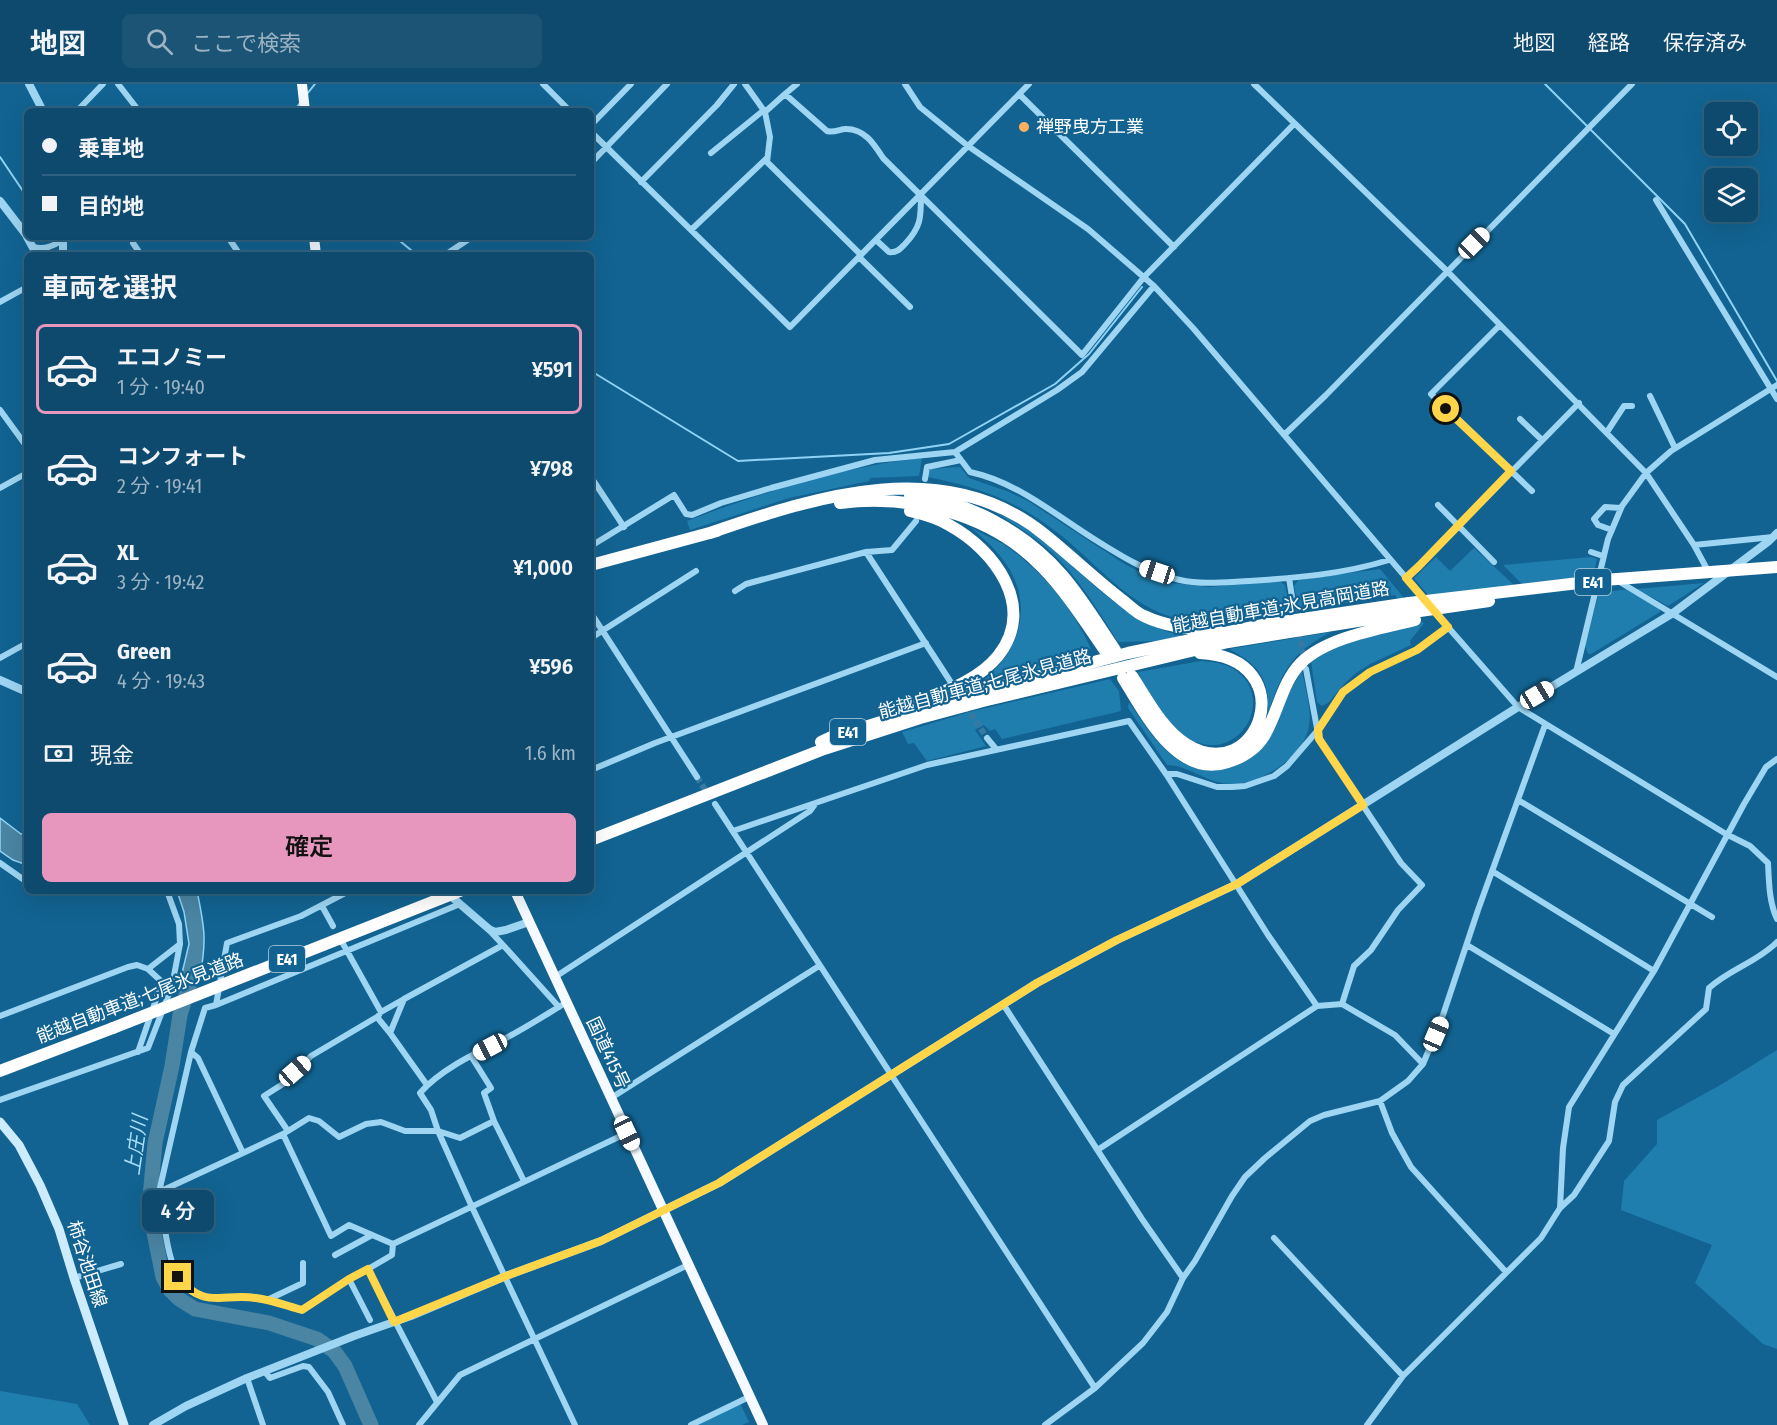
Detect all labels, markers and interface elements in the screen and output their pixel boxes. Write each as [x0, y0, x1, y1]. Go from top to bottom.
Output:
search box [122, 14, 542, 68]
icon: search [143, 25, 176, 58]
text: 地図 [30, 27, 86, 60]
text: ここで検索 [191, 30, 301, 57]
text: 地図 [1513, 30, 1555, 56]
text: 経路 [1588, 30, 1630, 56]
text: 保存済み [1663, 30, 1747, 56]
map controls [1704, 102, 1758, 222]
button: locate [1704, 102, 1758, 156]
place label: 禅野曳方工業 [1036, 116, 1144, 138]
marker: 禅野曳方工業 [1017, 120, 1031, 134]
text: 乗車地 [78, 135, 144, 162]
button: layers [1704, 168, 1758, 222]
text: 目的地 [78, 193, 144, 220]
car [1455, 224, 1493, 262]
text: 車両を選択 [42, 272, 177, 304]
icon: car [45, 342, 99, 396]
text: エコノミー [117, 344, 227, 371]
text: ¥591 [532, 356, 573, 383]
text: 1 分 · 19:40 [117, 375, 205, 399]
route start [1432, 395, 1459, 422]
icon: car [45, 441, 99, 495]
text: コンフォート [117, 443, 248, 470]
text: ¥798 [530, 455, 573, 482]
text: 2 分 · 19:41 [117, 474, 202, 498]
text: XL [117, 539, 139, 566]
icon: car [45, 540, 99, 594]
text: ¥1,000 [513, 554, 573, 581]
car [1137, 558, 1177, 586]
road number: E41 [1575, 569, 1611, 595]
text: 3 分 · 19:42 [117, 570, 204, 594]
street label: 能越自動車道;氷見高岡道路 [1171, 577, 1391, 637]
text: Green [117, 638, 171, 665]
icon: car [45, 639, 99, 693]
street label: 能越自動車道;七尾氷見道路 [876, 645, 1094, 723]
text: ¥596 [529, 653, 573, 680]
text: 4 分 · 19:43 [117, 669, 205, 693]
car [1517, 678, 1557, 712]
road number: E41 [830, 719, 866, 745]
icon: cash [42, 737, 75, 770]
text: 1.6 km [525, 741, 576, 765]
text: 現金 [90, 742, 134, 769]
button: 確定 [42, 813, 576, 882]
road number: E41 [269, 946, 305, 972]
street label: 能越自動車道;七尾氷見道路 [33, 948, 247, 1048]
street label: 国道415号 [582, 1013, 634, 1093]
car [1421, 1014, 1451, 1054]
car [470, 1031, 510, 1063]
car [276, 1052, 314, 1090]
water label: 上庄川 [120, 1112, 152, 1176]
car [611, 1113, 643, 1153]
callout: 4 分 [142, 1190, 214, 1232]
text: 4 分 [161, 1199, 195, 1223]
street label: 柿谷池田線 [63, 1218, 111, 1310]
route end [164, 1263, 191, 1290]

